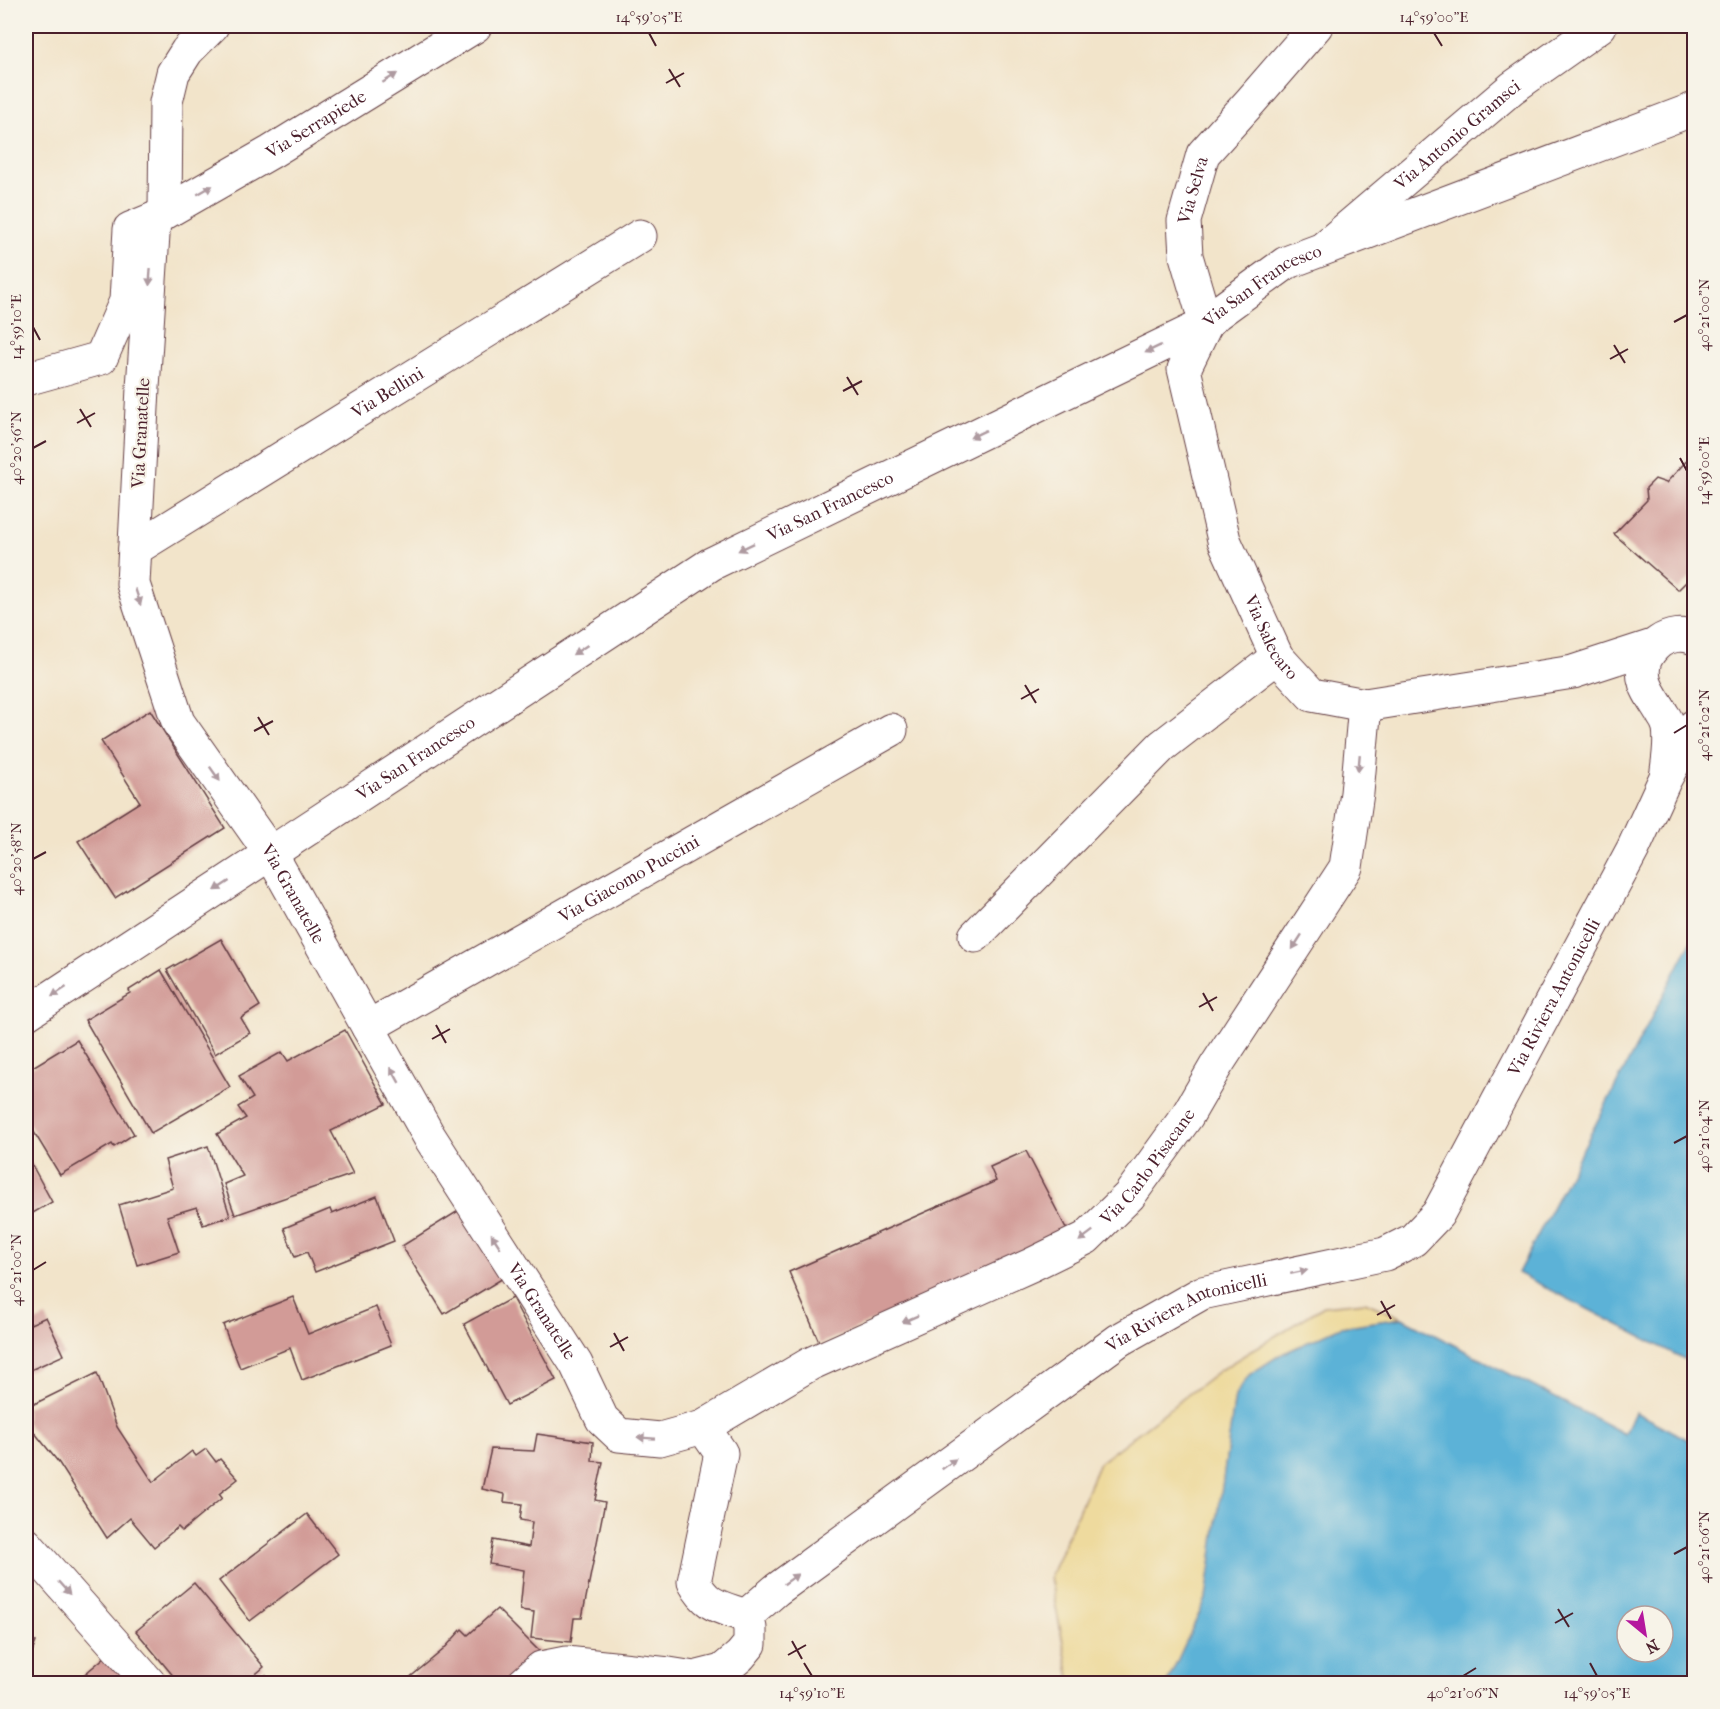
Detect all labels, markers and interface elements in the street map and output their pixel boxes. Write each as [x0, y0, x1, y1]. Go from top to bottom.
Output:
text: 14°59'05"E [616, 8, 683, 26]
text: 14°59'00"E [1400, 8, 1468, 26]
one-way arrow [382, 73, 398, 84]
street label: Via Antonio Gramsci [1389, 75, 1525, 195]
street label: Via Serrapiede [261, 85, 370, 163]
street label: Via Selva [1173, 153, 1212, 227]
one-way arrow [197, 185, 214, 195]
street label: Via San Francesco [1198, 240, 1324, 332]
one-way arrow [146, 268, 155, 287]
text: 40°21'00"N [1695, 278, 1713, 351]
text: 14°59'10"E [7, 294, 25, 360]
one-way arrow [1144, 344, 1162, 354]
street label: Via Bellini [347, 362, 428, 423]
street label: Via Granatelle [128, 377, 154, 490]
text: 40°20'56"N [7, 411, 25, 485]
one-way arrow [969, 430, 986, 439]
text: 14°59'00"E [1695, 437, 1713, 505]
street label: Via San Francesco [763, 467, 897, 546]
one-way arrow [737, 543, 754, 552]
one-way arrow [133, 588, 143, 606]
street label: Via Salecaro [1239, 591, 1303, 684]
one-way arrow [573, 644, 589, 656]
text: 40°21'02"N [1695, 688, 1713, 761]
street label: Via San Francesco [351, 712, 479, 805]
one-way arrow [1354, 754, 1364, 773]
one-way arrow [209, 766, 220, 782]
text: 40°20'58"N [7, 822, 25, 896]
street label: Via Giacomo Puccini [554, 830, 704, 928]
street label: Via Granatelle [256, 839, 330, 947]
one-way arrow [214, 880, 230, 891]
street label: Via Riviera Antonicelli [1503, 914, 1605, 1080]
one-way arrow [1291, 934, 1303, 950]
one-way arrow [51, 987, 67, 998]
one-way arrow [389, 1067, 400, 1083]
text: 40°21'04"N [1695, 1099, 1713, 1173]
street label: Via Carlo Pisacane [1095, 1105, 1199, 1230]
one-way arrow [1078, 1230, 1094, 1242]
text: 40°21'00"N [7, 1233, 25, 1306]
one-way arrow [491, 1233, 502, 1249]
street label: Via Granatelle [503, 1258, 581, 1364]
one-way arrow [1290, 1267, 1309, 1276]
street label: Via Riviera Antonicelli [1101, 1269, 1270, 1357]
one-way arrow [901, 1314, 919, 1324]
one-way arrow [636, 1433, 655, 1442]
one-way arrow [941, 1458, 957, 1470]
text: 40°21'06"N [1695, 1510, 1713, 1583]
one-way arrow [783, 1573, 799, 1585]
one-way arrow [57, 1580, 70, 1595]
north arrow [1615, 1604, 1675, 1664]
text: N [1641, 1635, 1662, 1658]
text: 14°59'10"E [779, 1684, 845, 1702]
text: 40°21'06"N [1427, 1684, 1500, 1702]
text: 14°59'05"E [1564, 1684, 1631, 1702]

